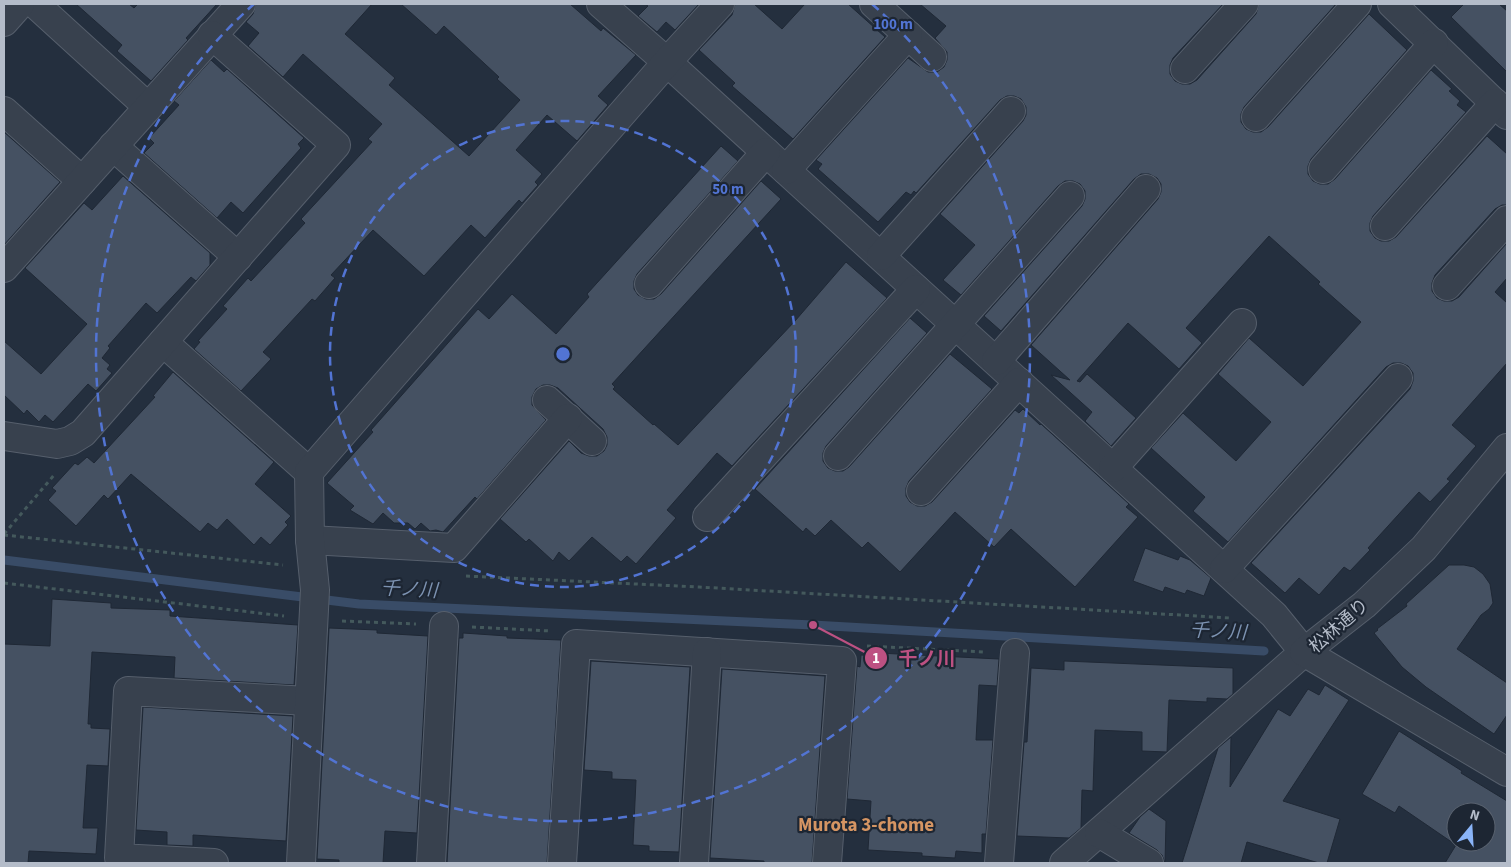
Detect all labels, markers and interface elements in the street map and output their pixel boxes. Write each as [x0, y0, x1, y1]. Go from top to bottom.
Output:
text: 100 m [873, 14, 913, 35]
text: 50 m [712, 179, 744, 200]
centre of rings [554, 345, 572, 363]
water label: 千ノ川 [380, 575, 440, 605]
street label: 松林通り [1304, 593, 1374, 659]
water label: 千ノ川 [1189, 617, 1249, 647]
callout: 千ノ川 [864, 641, 966, 675]
text: 千ノ川 [898, 646, 956, 673]
text: 1 [872, 648, 880, 669]
north arrow [1446, 802, 1496, 852]
text: N [1467, 805, 1482, 827]
district label: Murota 3-chome [798, 812, 934, 839]

